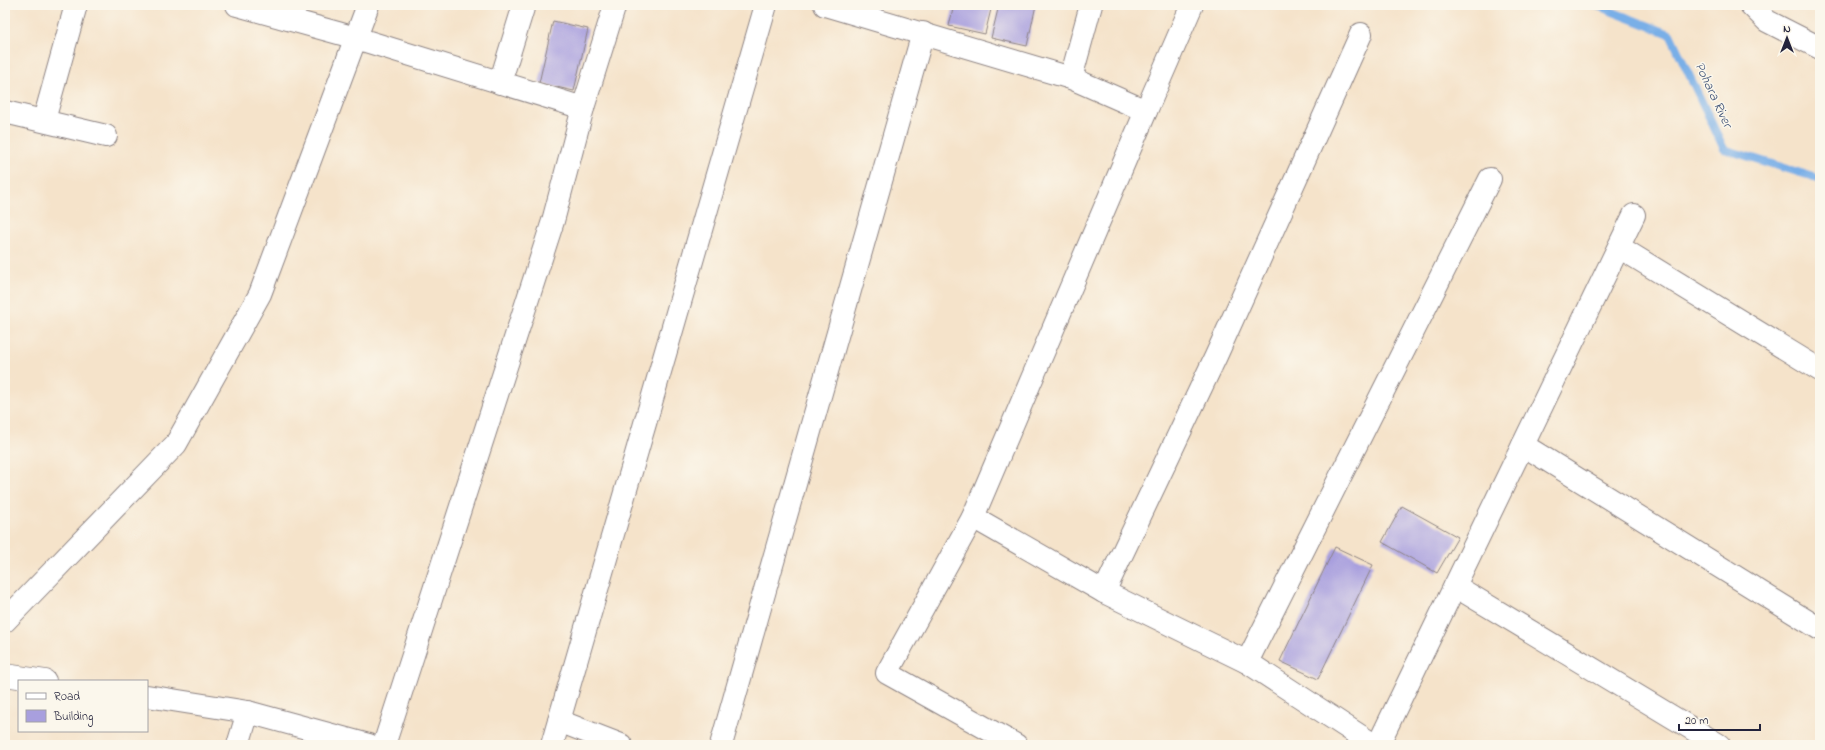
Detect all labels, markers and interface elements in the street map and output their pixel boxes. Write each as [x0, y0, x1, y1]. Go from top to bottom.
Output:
north arrow [1767, 18, 1807, 58]
text: N [1783, 21, 1791, 37]
water label: Pohara River [1689, 59, 1738, 133]
legend [18, 680, 148, 732]
text: Road [54, 688, 80, 706]
scale bar [1679, 706, 1760, 732]
text: Building [53, 708, 93, 727]
text: 20 m [1685, 712, 1708, 730]

